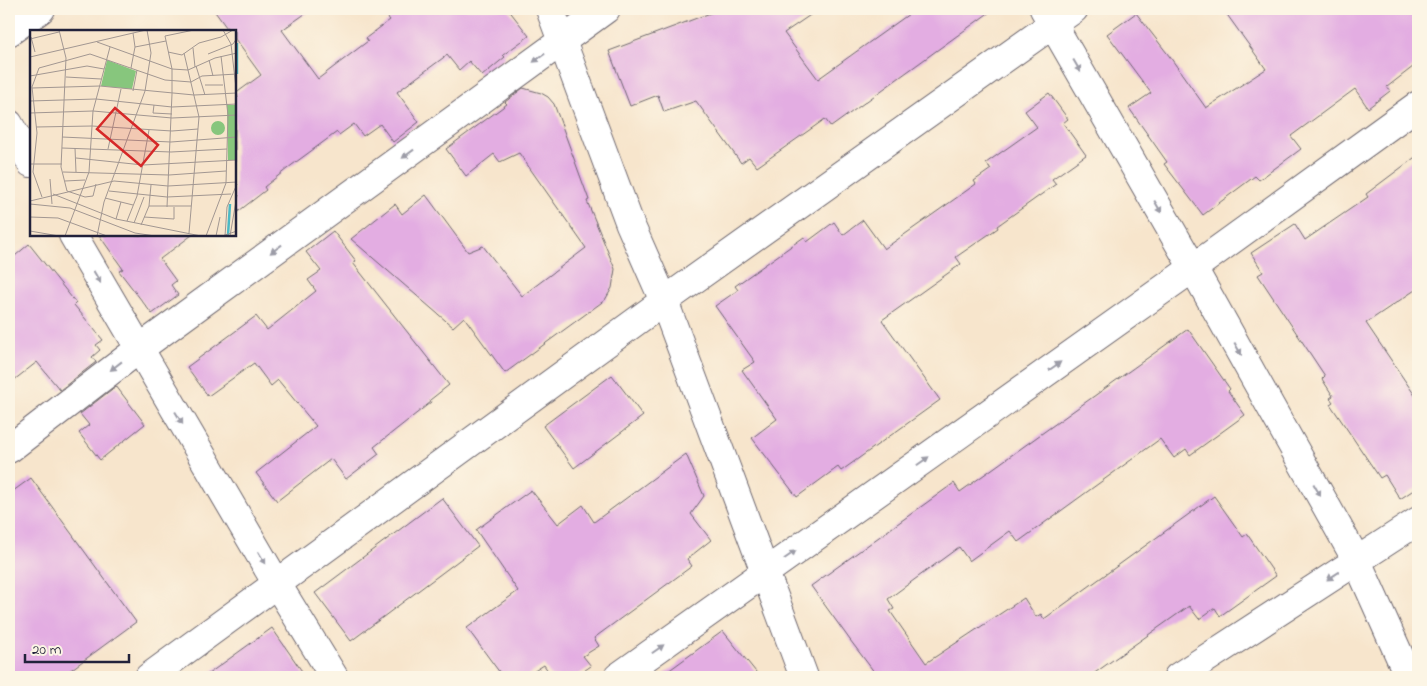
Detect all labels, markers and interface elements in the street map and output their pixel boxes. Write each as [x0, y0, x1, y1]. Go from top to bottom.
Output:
inset map [30, 30, 236, 236]
one-way arrow [532, 53, 546, 63]
one-way arrow [1073, 59, 1081, 74]
one-way arrow [401, 149, 414, 159]
one-way arrow [1154, 200, 1162, 215]
one-way arrow [270, 244, 283, 255]
one-way arrow [93, 271, 102, 284]
one-way arrow [1234, 341, 1242, 356]
one-way arrow [110, 360, 123, 371]
one-way arrow [1048, 361, 1062, 371]
one-way arrow [175, 411, 184, 424]
one-way arrow [916, 455, 929, 466]
one-way arrow [1313, 484, 1322, 497]
one-way arrow [783, 550, 797, 560]
one-way arrow [257, 551, 266, 564]
one-way arrow [1327, 571, 1340, 581]
scale bar [25, 631, 129, 663]
text: 20 m [32, 639, 62, 661]
one-way arrow [651, 644, 665, 654]

